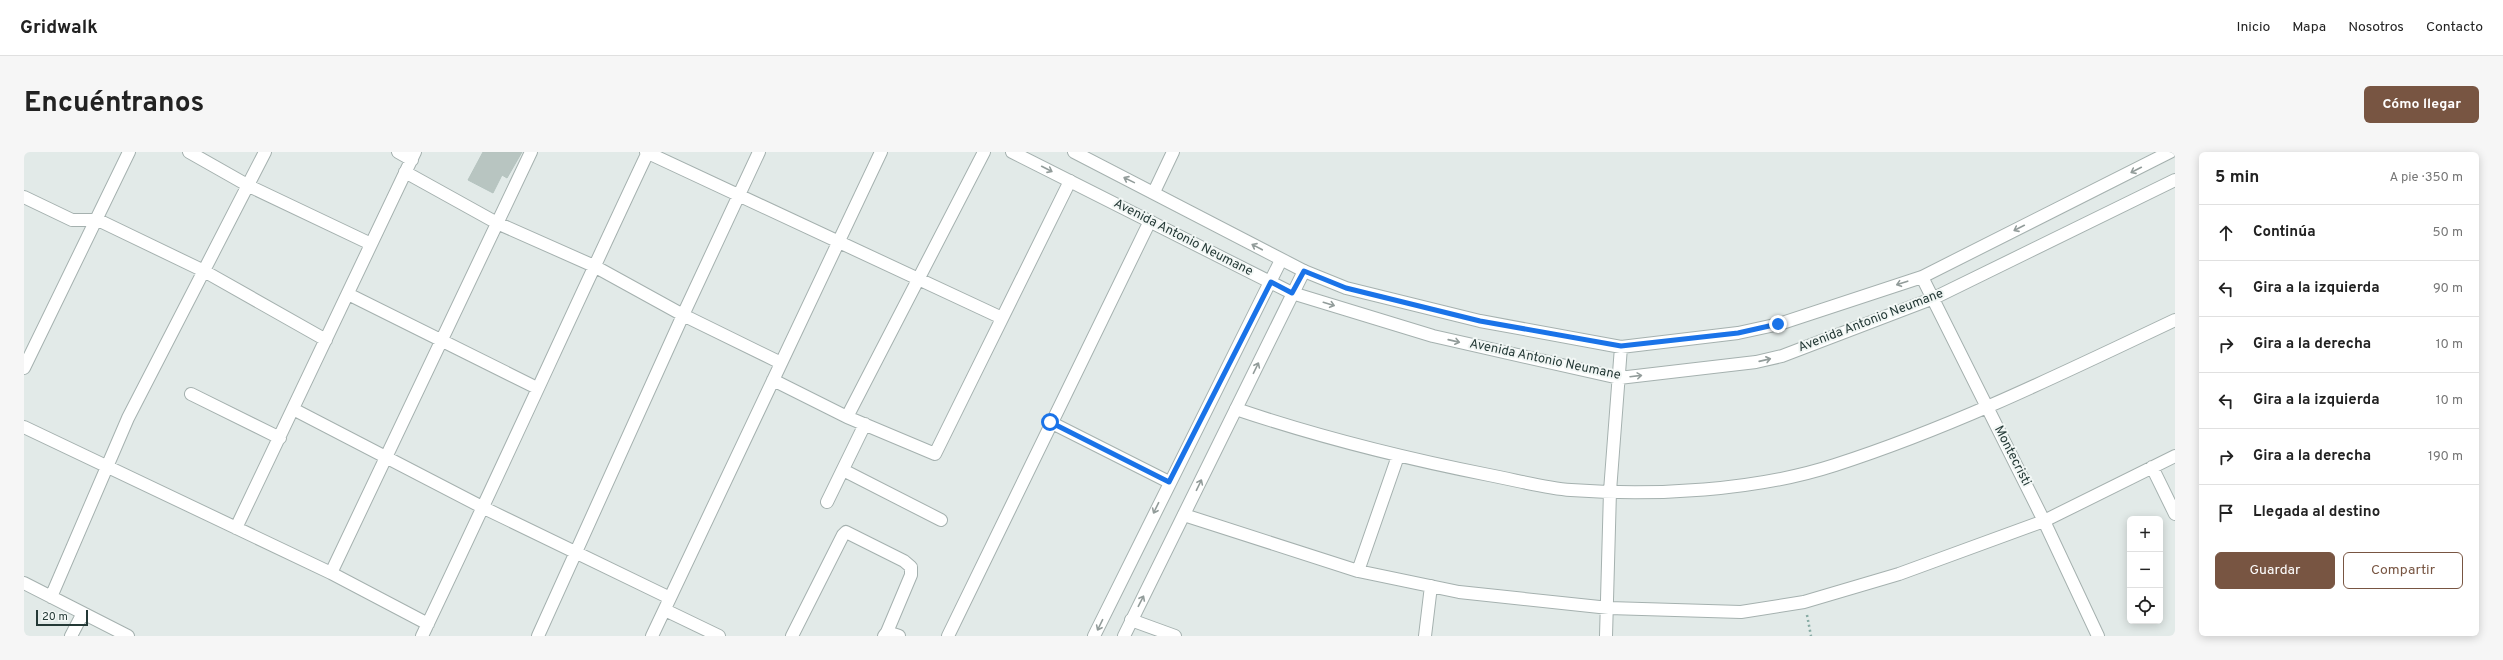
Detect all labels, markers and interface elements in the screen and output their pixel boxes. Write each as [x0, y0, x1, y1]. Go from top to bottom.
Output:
text: Gridwalk [20, 16, 98, 40]
text: Inicio [2237, 19, 2270, 36]
text: Mapa [2292, 19, 2326, 36]
text: Nosotros [2348, 19, 2404, 36]
text: Contacto [2426, 19, 2483, 36]
text: Encuéntranos [24, 86, 204, 122]
button: Cómo llegar [2364, 86, 2479, 123]
one-way arrow [1041, 166, 1053, 174]
one-way arrow [2130, 166, 2142, 174]
text: 5 min [2215, 167, 2259, 189]
text: A pie · 350 m [2390, 170, 2463, 186]
one-way arrow [1124, 176, 1136, 183]
street label: Avenida Antonio Neumane [1111, 196, 1255, 280]
icon: ahead [2215, 222, 2237, 244]
text: Continúa [2253, 223, 2315, 242]
one-way arrow [2014, 225, 2026, 232]
text: 50 m [2433, 225, 2463, 241]
one-way arrow [1251, 243, 1263, 251]
icon: left [2215, 278, 2237, 300]
text: Gira a la izquierda [2253, 279, 2380, 298]
one-way arrow [1896, 280, 1908, 288]
text: 90 m [2433, 281, 2463, 297]
street label: Avenida Antonio Neumane [1796, 286, 1946, 356]
one-way arrow [1323, 301, 1336, 308]
route end [1769, 315, 1787, 333]
icon: right [2215, 334, 2237, 356]
text: Gira a la derecha [2253, 335, 2371, 354]
street label: Avenida Antonio Neumane [1468, 336, 1622, 384]
one-way arrow [1447, 337, 1460, 345]
text: 10 m [2436, 337, 2463, 353]
one-way arrow [1758, 356, 1771, 363]
one-way arrow [1253, 362, 1260, 374]
one-way arrow [1629, 373, 1642, 380]
icon: left [2215, 390, 2237, 412]
text: Gira a la izquierda [2253, 391, 2380, 410]
text: 10 m [2436, 393, 2463, 409]
route start [1041, 413, 1059, 431]
street label: Montecristi [1990, 423, 2034, 489]
icon: right [2215, 446, 2237, 468]
text: Gira a la derecha [2253, 447, 2371, 466]
text: 190 m [2428, 449, 2463, 465]
one-way arrow [1196, 479, 1203, 491]
one-way arrow [1152, 502, 1159, 514]
icon: arrive [2215, 502, 2237, 524]
text: Llegada al destino [2253, 503, 2380, 522]
map controls [2127, 516, 2163, 624]
button: + [2127, 516, 2163, 552]
button: − [2127, 552, 2163, 588]
button: Guardar [2215, 552, 2335, 589]
button: Compartir [2343, 552, 2463, 589]
button: locate [2127, 588, 2163, 624]
one-way arrow [1138, 595, 1145, 607]
scale bar [36, 608, 88, 627]
text: 20 m [42, 610, 68, 624]
one-way arrow [1095, 618, 1103, 630]

